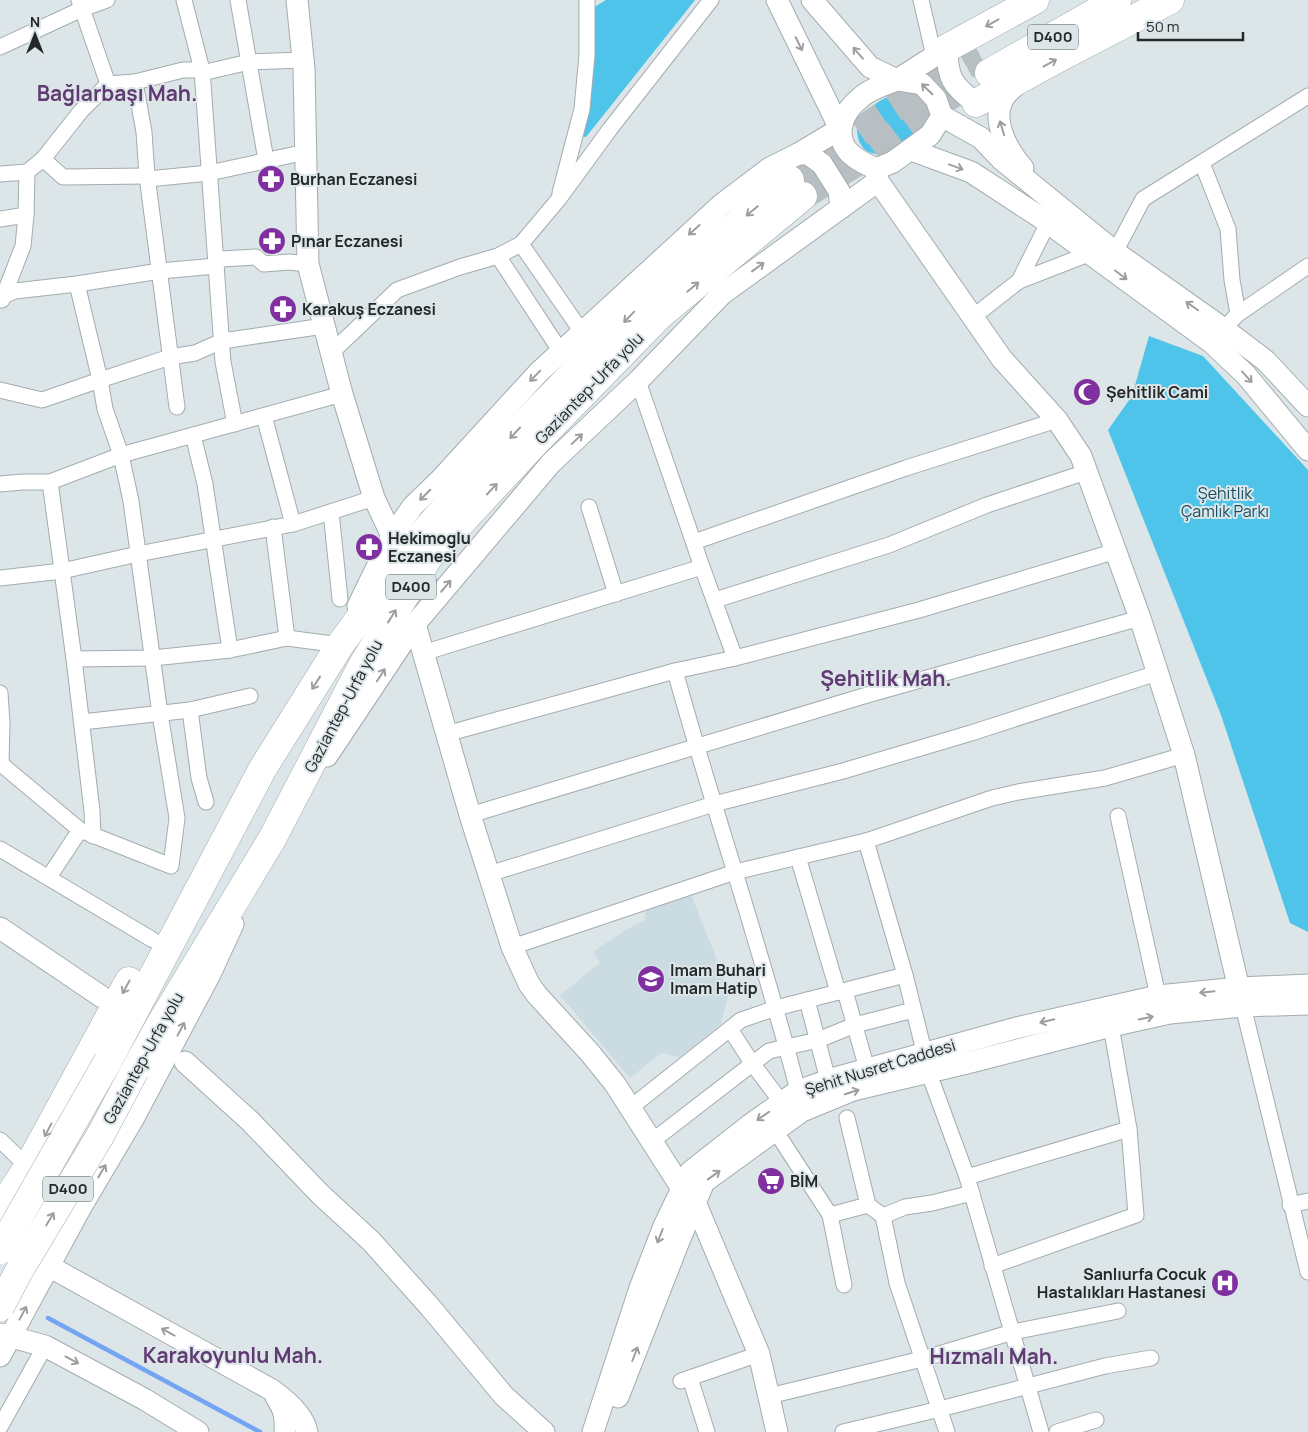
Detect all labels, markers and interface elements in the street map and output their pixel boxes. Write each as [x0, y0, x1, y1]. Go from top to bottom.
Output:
north arrow [10, 10, 60, 60]
scale bar [1138, 10, 1243, 42]
text: N [30, 12, 40, 31]
text: 50 m [1146, 16, 1180, 37]
one-way arrow [985, 19, 1000, 28]
road number: D400 [1028, 24, 1078, 50]
one-way arrow [794, 36, 804, 51]
one-way arrow [852, 46, 863, 59]
one-way arrow [1042, 58, 1057, 68]
district label: Bağlarbaşı Mah. [37, 79, 197, 107]
one-way arrow [920, 83, 933, 95]
one-way arrow [996, 120, 1006, 136]
one-way arrow [948, 163, 964, 172]
pharmacy icon: Burhan Eczanesi [256, 164, 286, 194]
place label: Burhan Eczanesi [290, 168, 417, 190]
one-way arrow [746, 206, 759, 217]
one-way arrow [687, 224, 700, 236]
pharmacy icon: Pınar Eczanesi [257, 226, 287, 256]
place label: Pınar Eczanesi [291, 230, 403, 252]
one-way arrow [751, 262, 764, 273]
one-way arrow [1114, 270, 1128, 280]
one-way arrow [686, 282, 699, 293]
pharmacy icon: Karakuş Eczanesi [268, 294, 298, 324]
place label: Karakuş Eczanesi [302, 298, 436, 320]
one-way arrow [1185, 301, 1199, 311]
one-way arrow [623, 311, 635, 323]
street label: Gaziantep-Urfa yolu [530, 327, 648, 449]
one-way arrow [529, 369, 541, 382]
one-way arrow [1242, 370, 1253, 383]
mosque icon: Şehitlik Cami [1072, 377, 1102, 407]
place label: Şehitlik Cami [1106, 381, 1208, 403]
one-way arrow [509, 427, 521, 440]
one-way arrow [571, 433, 583, 445]
park label: Şehitlik Çamlık Parkı [1181, 482, 1269, 522]
one-way arrow [486, 483, 498, 496]
one-way arrow [419, 488, 431, 500]
place label: Hekimoglu Eczanesi [388, 527, 471, 567]
pharmacy icon: Hekimoglu Eczanesi [354, 532, 384, 562]
road number: D400 [386, 574, 436, 600]
one-way arrow [440, 580, 452, 593]
one-way arrow [388, 610, 398, 624]
street label: Gaziantep-Urfa yolu [299, 636, 387, 776]
district label: Şehitlik Mah. [820, 664, 952, 692]
one-way arrow [376, 668, 386, 682]
one-way arrow [311, 675, 321, 689]
place label: Imam Buhari Imam Hatip [670, 959, 766, 999]
school or university icon: Imam Buhari Imam Hatip [636, 964, 666, 994]
one-way arrow [120, 980, 130, 994]
one-way arrow [1199, 987, 1215, 996]
street label: Gaziantep-Urfa yolu [98, 988, 188, 1128]
one-way arrow [1137, 1013, 1153, 1023]
one-way arrow [1040, 1017, 1056, 1026]
one-way arrow [177, 1023, 187, 1037]
street label: Şehit Nusret Caddesi [802, 1034, 958, 1100]
one-way arrow [844, 1086, 860, 1096]
one-way arrow [756, 1111, 770, 1121]
one-way arrow [42, 1122, 52, 1136]
one-way arrow [98, 1165, 108, 1179]
supermarket icon: BİM [756, 1166, 786, 1196]
one-way arrow [707, 1170, 721, 1180]
place label: BİM [790, 1170, 818, 1192]
road number: D400 [43, 1176, 93, 1202]
one-way arrow [45, 1212, 55, 1227]
one-way arrow [655, 1228, 664, 1243]
place label: Sanlıurfa Cocuk Hastalıkları Hastanesi [1037, 1263, 1206, 1303]
hospital icon: Sanlıurfa Cocuk Hastalıkları Hastanesi [1210, 1268, 1240, 1298]
one-way arrow [19, 1306, 28, 1321]
one-way arrow [161, 1327, 176, 1337]
district label: Karakoyunlu Mah. [143, 1341, 323, 1369]
district label: Hızmalı Mah. [930, 1342, 1058, 1370]
one-way arrow [631, 1347, 640, 1362]
one-way arrow [64, 1356, 78, 1366]

